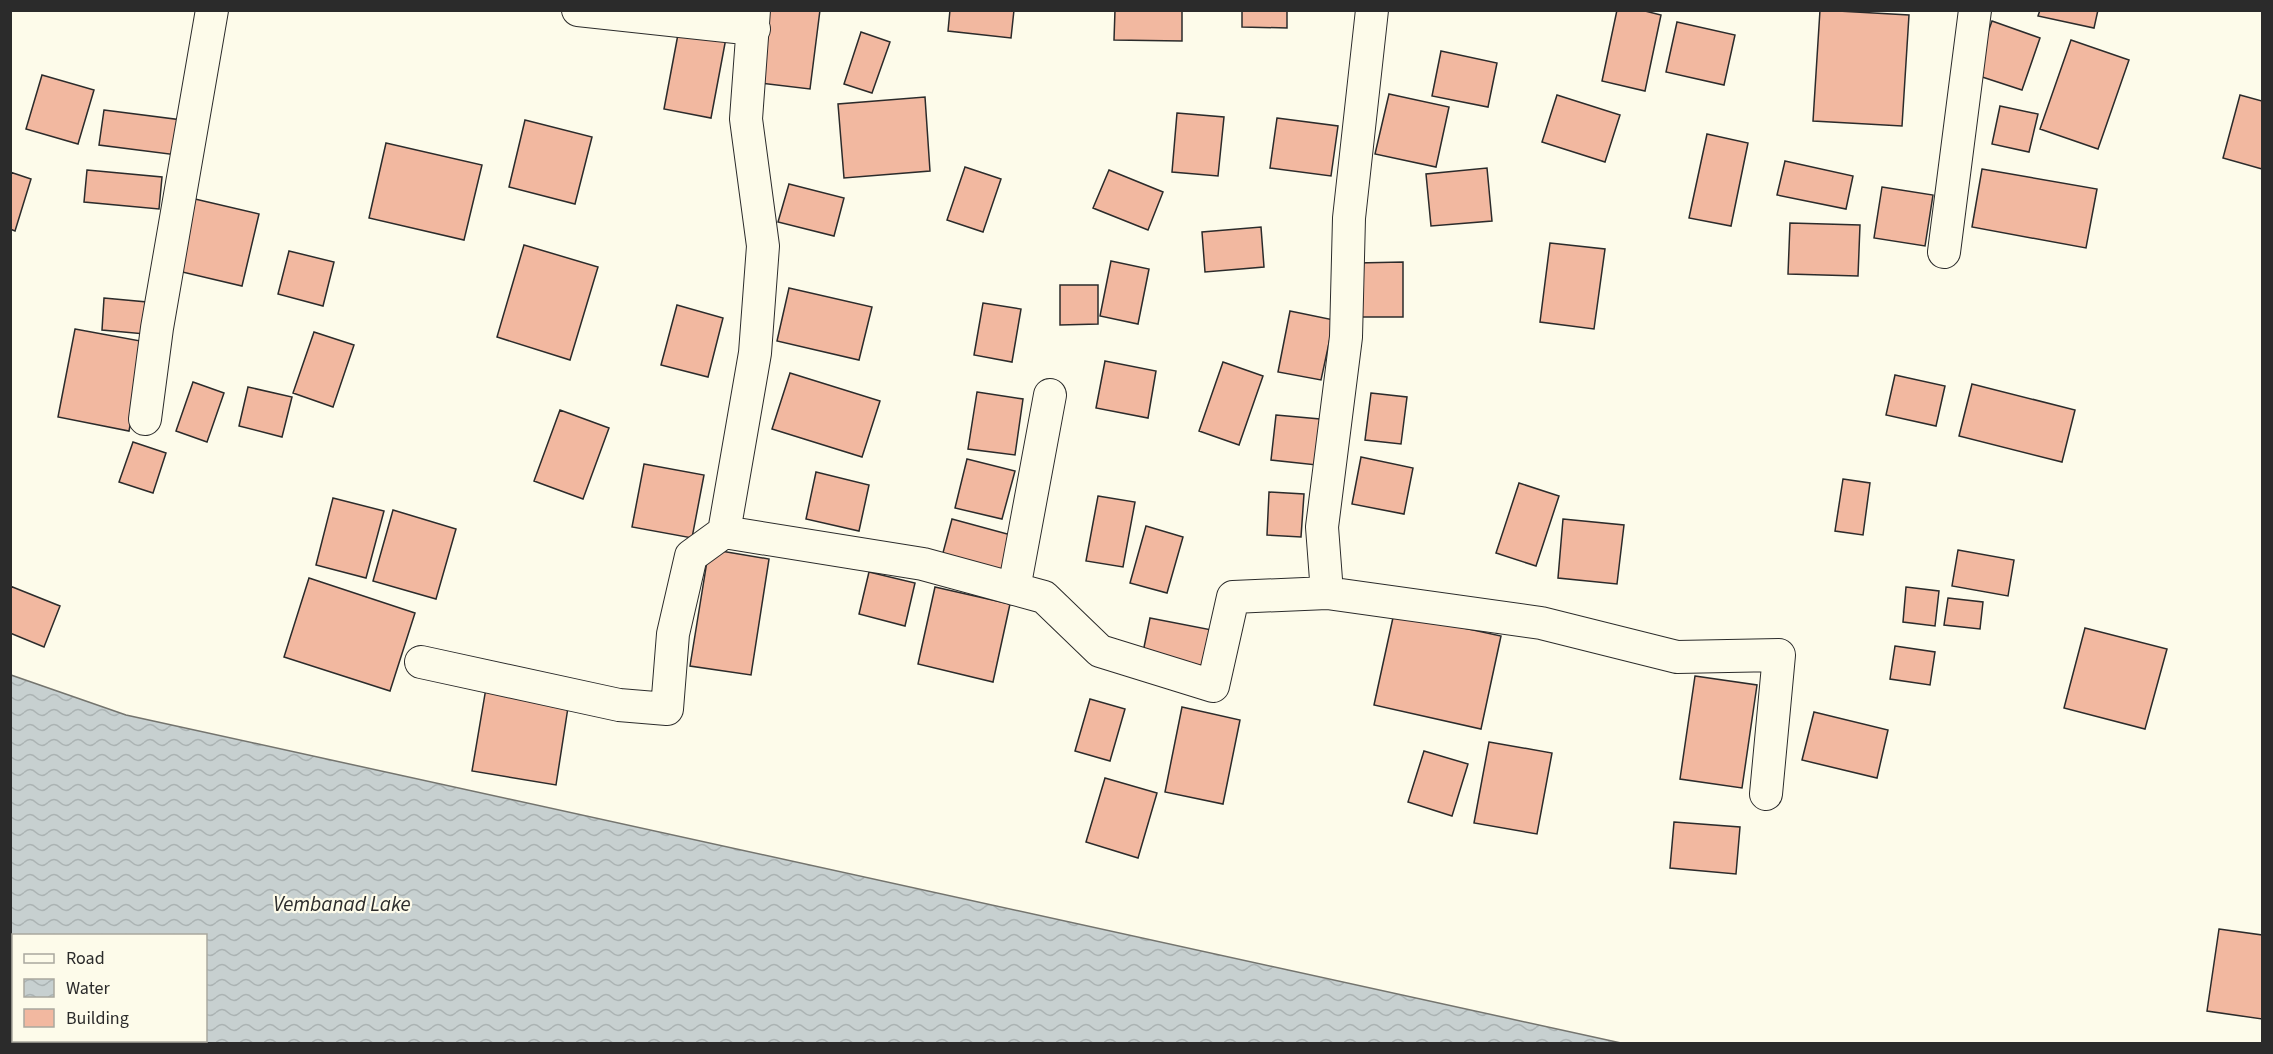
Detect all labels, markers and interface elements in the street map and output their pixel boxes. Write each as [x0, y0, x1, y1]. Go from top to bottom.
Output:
water label: Vembanad Lake [273, 889, 411, 919]
legend [12, 934, 207, 1042]
text: Road [66, 946, 105, 971]
text: Water [66, 976, 110, 1001]
text: Building [66, 1006, 129, 1031]

